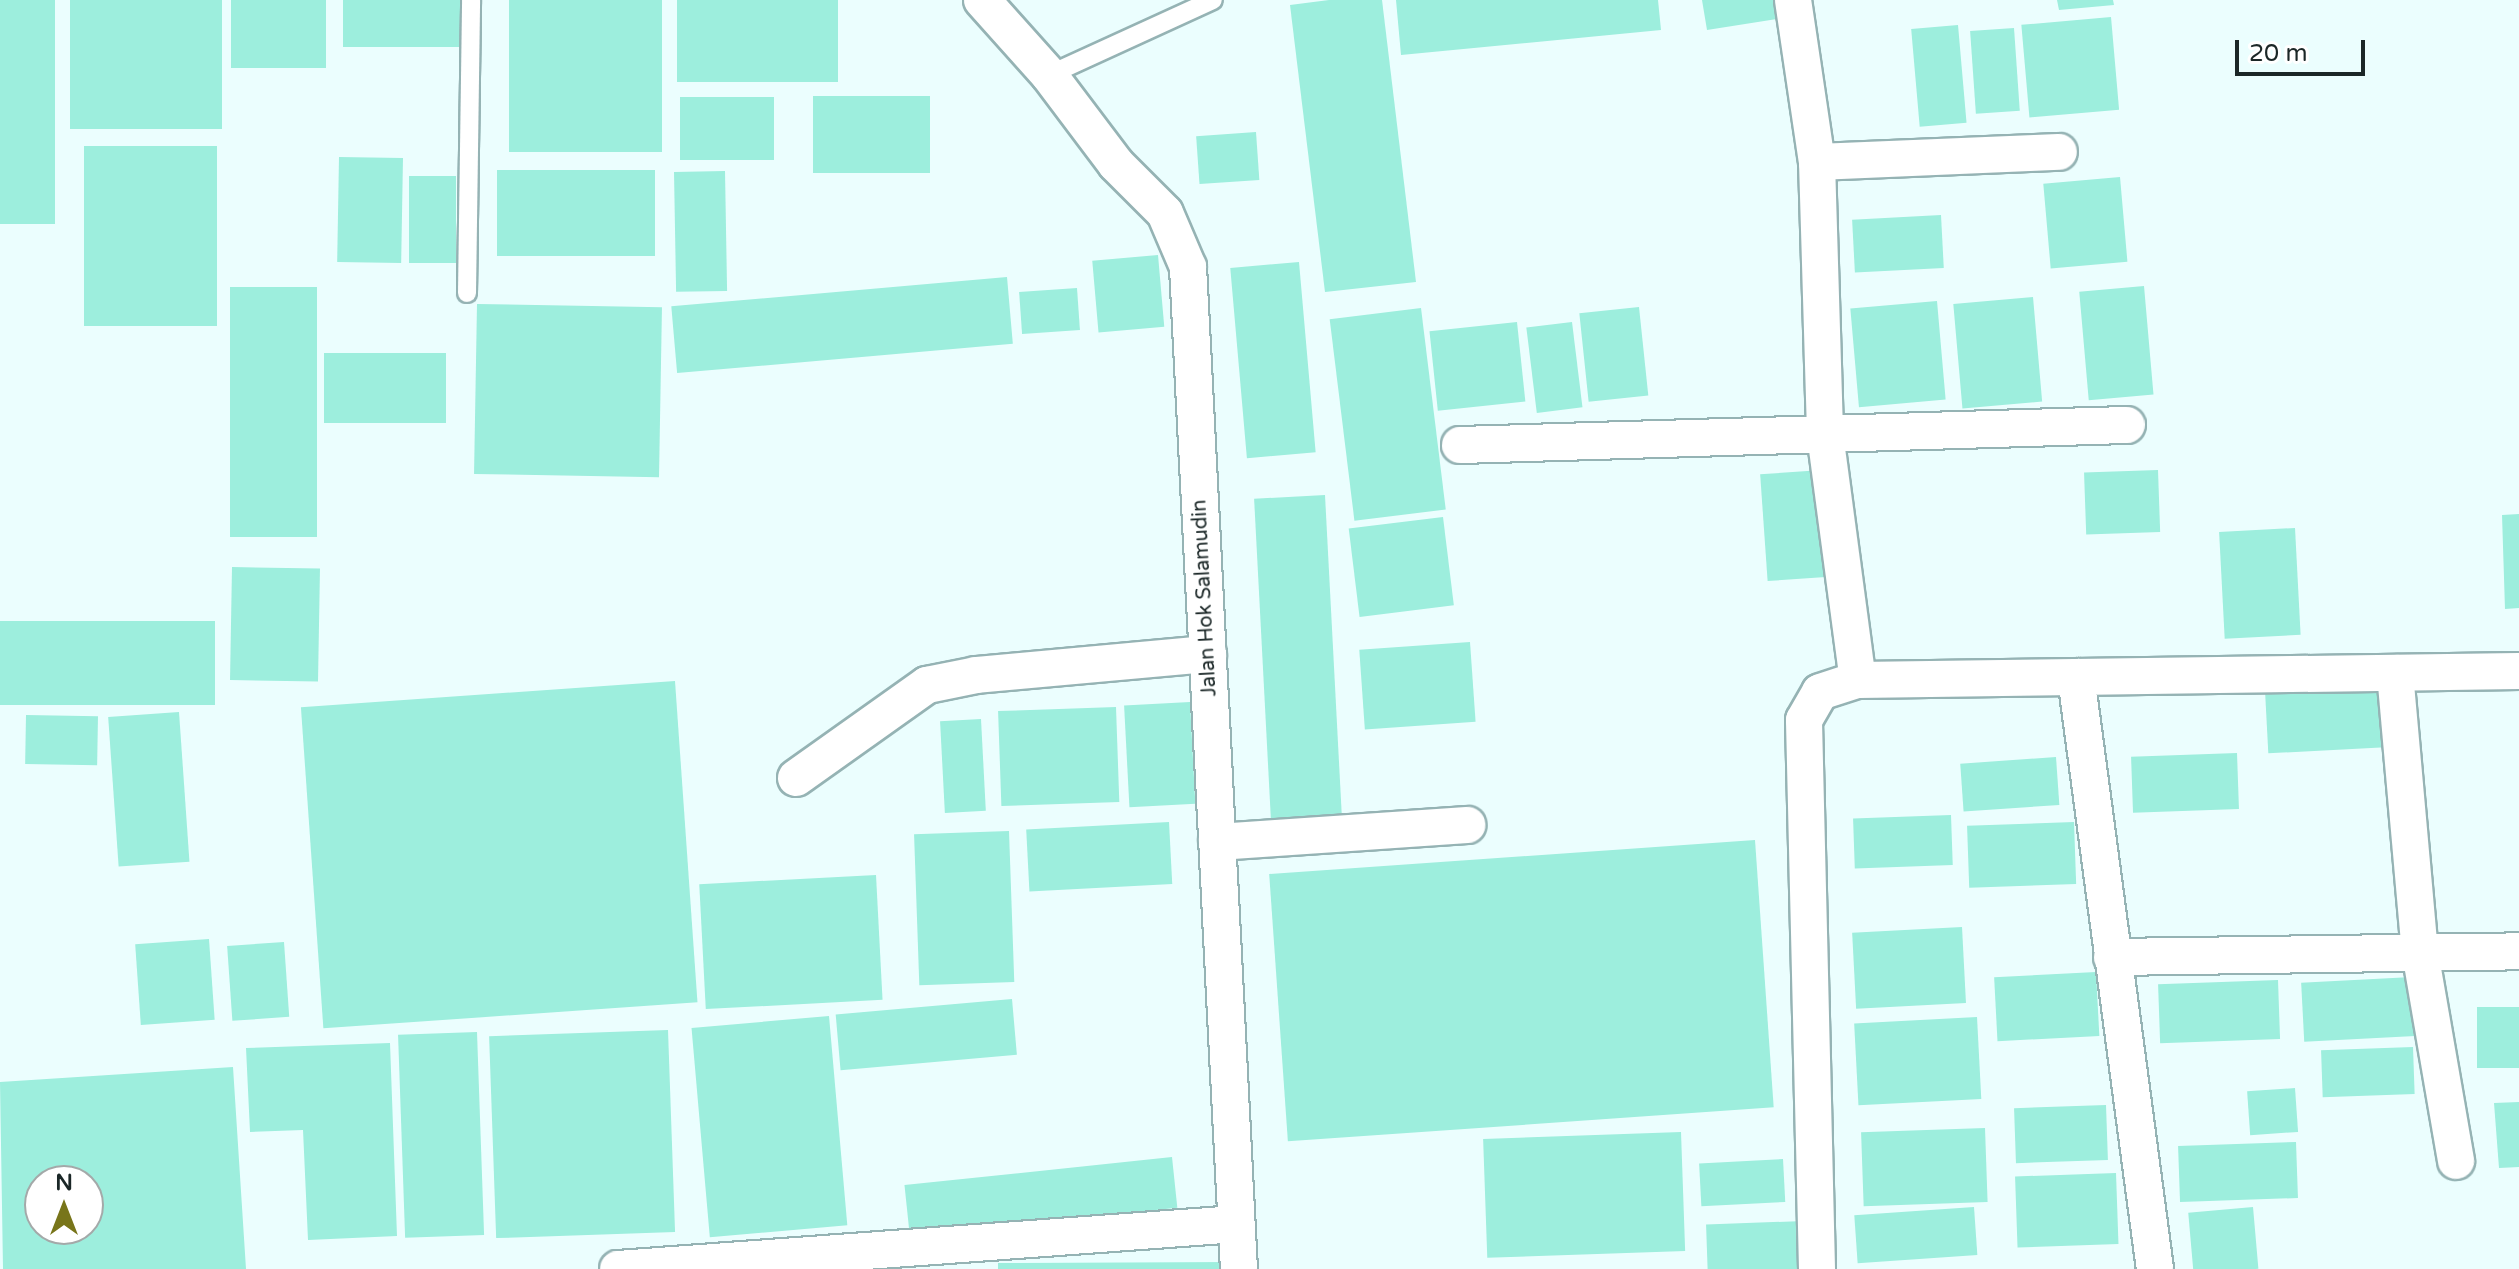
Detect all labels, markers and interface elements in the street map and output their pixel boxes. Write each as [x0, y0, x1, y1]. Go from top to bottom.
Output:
scale bar [2239, 24, 2369, 74]
text: 20 m [2249, 39, 2307, 68]
street label: Jalan Hok Salamudin [1188, 499, 1222, 697]
north arrow [24, 1165, 104, 1245]
text: N [55, 1170, 73, 1196]

